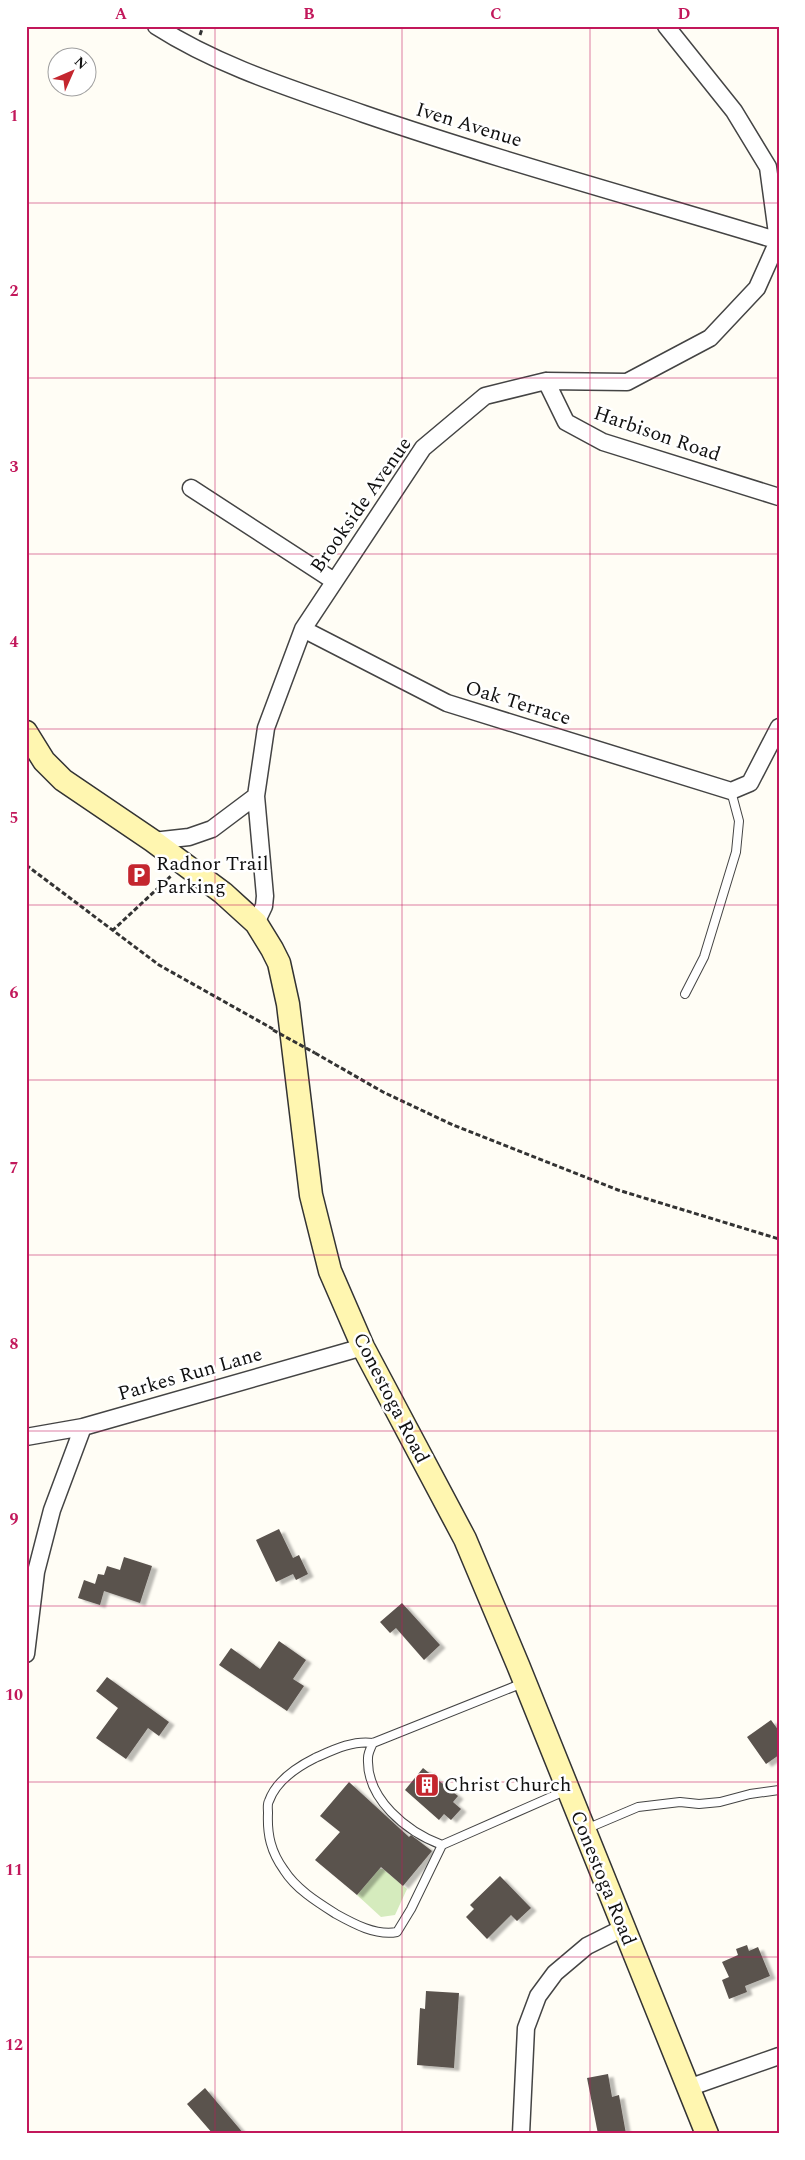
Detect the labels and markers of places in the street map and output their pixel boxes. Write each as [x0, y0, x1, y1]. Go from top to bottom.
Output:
place label: Radnor Trail Parking [156, 849, 269, 902]
parking icon: Radnor Trail Parking [126, 862, 152, 888]
place label: Christ Church [444, 1770, 571, 1800]
building icon: Christ Church [414, 1772, 440, 1798]

